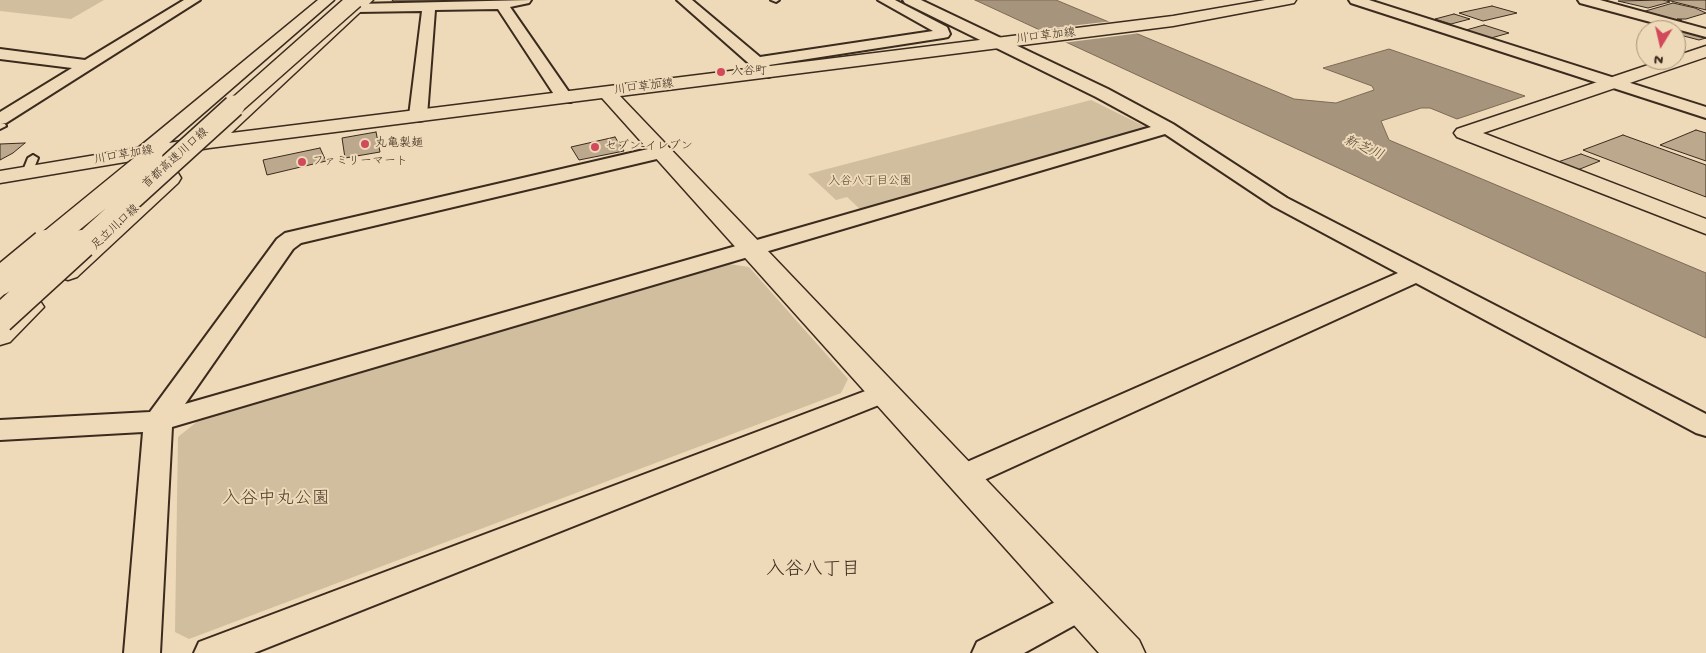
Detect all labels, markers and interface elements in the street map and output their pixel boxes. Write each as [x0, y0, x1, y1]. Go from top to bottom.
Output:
north arrow [1636, 20, 1686, 70]
street label: 川口草加線 [1015, 26, 1077, 48]
text: N [1653, 50, 1665, 68]
place label: 入谷町 [731, 65, 767, 79]
marker: 入谷町 [715, 66, 727, 78]
street label: 川口草加線 [613, 77, 675, 99]
street label: 首都高速川口線 [140, 126, 212, 192]
water label: 新芝川 [1340, 133, 1386, 165]
place label: 丸亀製麺 [375, 137, 423, 151]
marker: 丸亀製麺 [359, 138, 371, 150]
place label: セブン-イレブン [605, 140, 693, 154]
marker: セブン-イレブン [589, 141, 601, 153]
street label: 川口草加線 [93, 144, 155, 168]
place label: ファミリーマート [312, 155, 408, 169]
marker: ファミリーマート [296, 156, 308, 168]
park label: 入谷八丁目公園 [828, 175, 912, 189]
street label: 足立川口線 [89, 202, 143, 254]
park label: 入谷中丸公園 [222, 489, 330, 511]
district label: 入谷八丁目 [766, 560, 860, 582]

